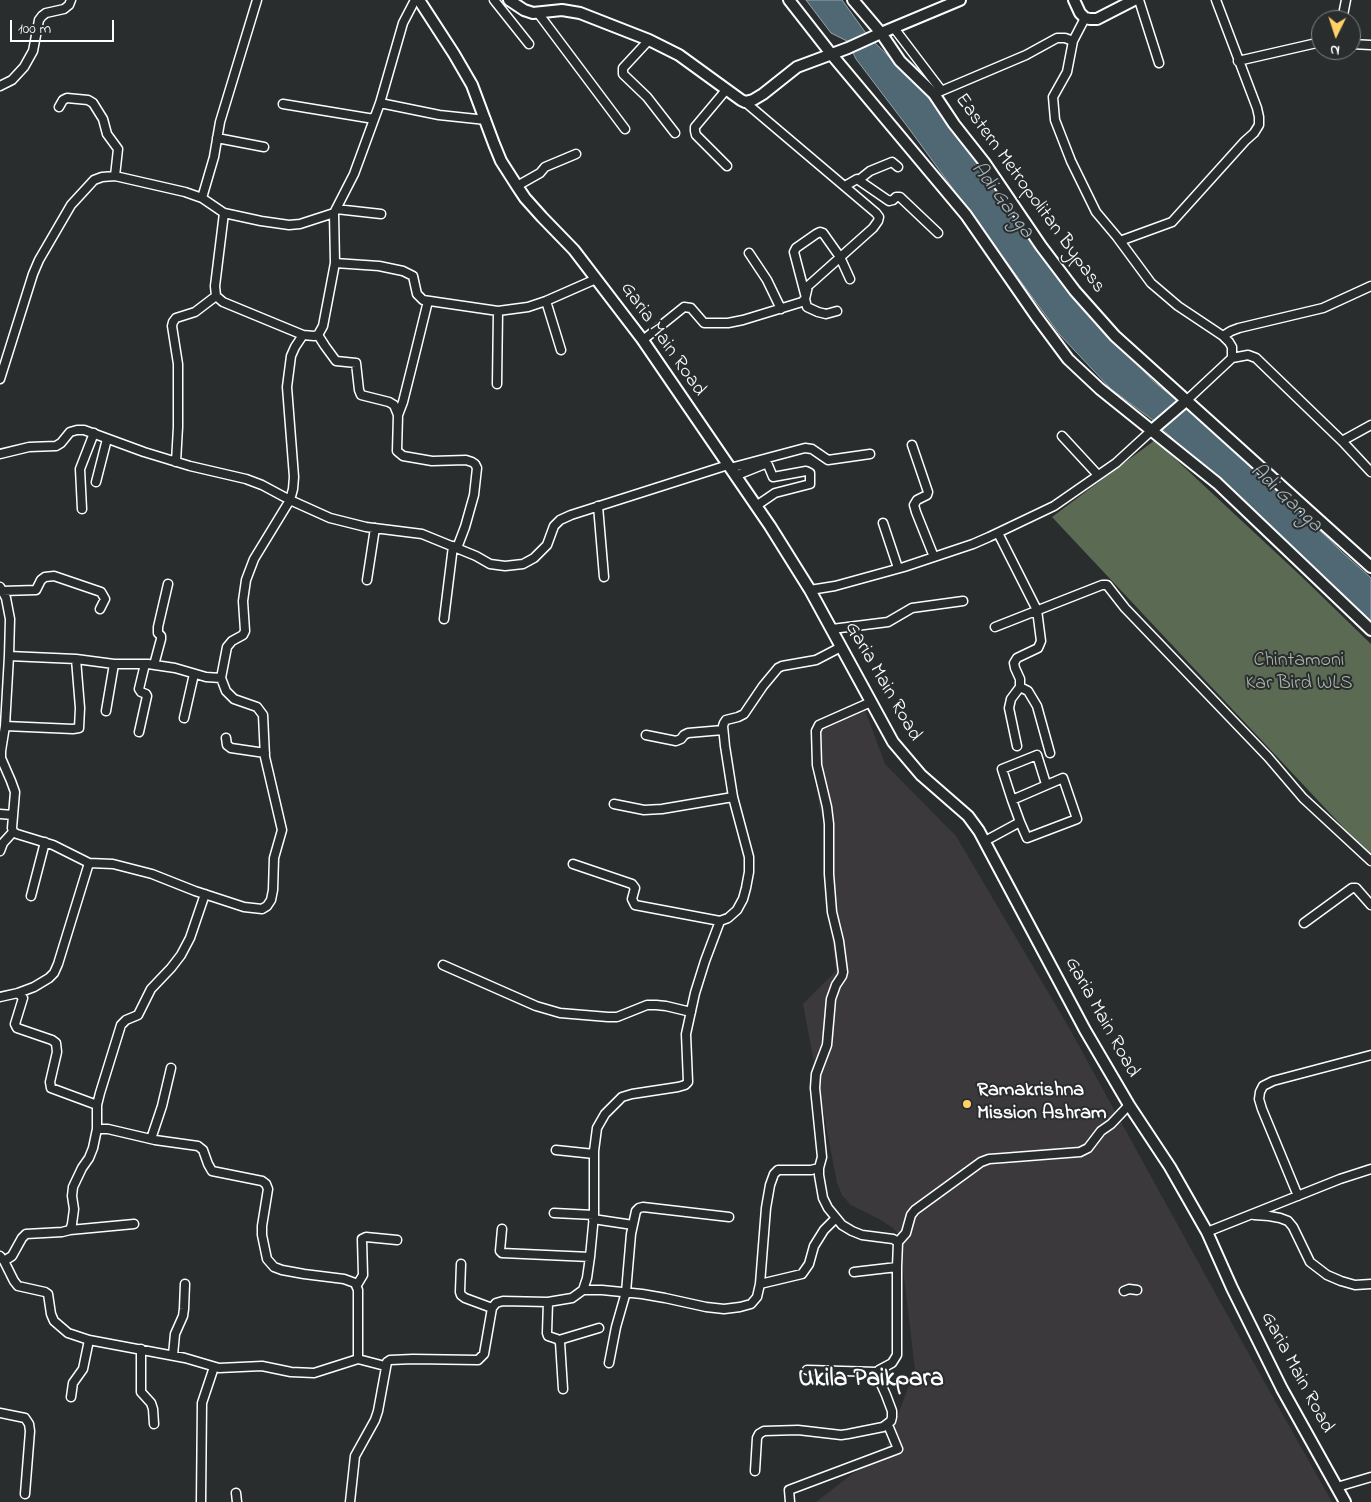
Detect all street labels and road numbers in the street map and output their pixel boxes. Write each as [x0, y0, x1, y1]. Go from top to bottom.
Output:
street label: Eastern Metropolitan Bypass [948, 90, 1110, 298]
street label: Garia Main Road [614, 278, 710, 402]
street label: Garia Main Road [838, 618, 926, 746]
street label: Garia Main Road [1058, 954, 1144, 1082]
street label: Garia Main Road [1254, 1308, 1338, 1438]

